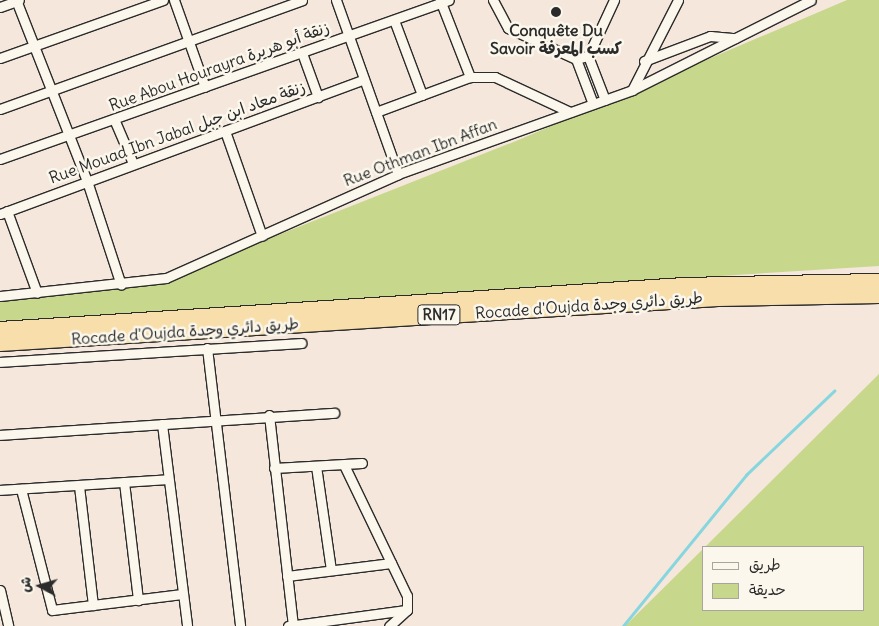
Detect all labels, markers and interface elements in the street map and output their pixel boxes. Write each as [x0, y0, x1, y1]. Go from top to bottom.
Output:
marker: Conquête Du Savoir كسب المعرفة [550, 6, 562, 18]
street label: Rue Abou Hourayra زنقة أبو هريرة [106, 17, 332, 115]
place label: Conquête Du Savoir كسب المعرفة [490, 20, 622, 58]
street label: Rue Mouad Ibn Jabal زنقة معاد ابن جبل [46, 77, 308, 187]
street label: Rue Othman Ibn Affan [341, 114, 499, 190]
street label: Rocade d'Oujda طريق دائري وجدة [475, 287, 703, 323]
road number: RN17 [416, 302, 462, 328]
street label: Rocade d'Oujda طريق دائري وجدة [71, 313, 299, 349]
legend [702, 546, 864, 611]
text: طريق [749, 555, 781, 574]
north arrow [15, 561, 65, 611]
text: ش [15, 576, 35, 593]
text: حديقة [749, 580, 786, 599]

